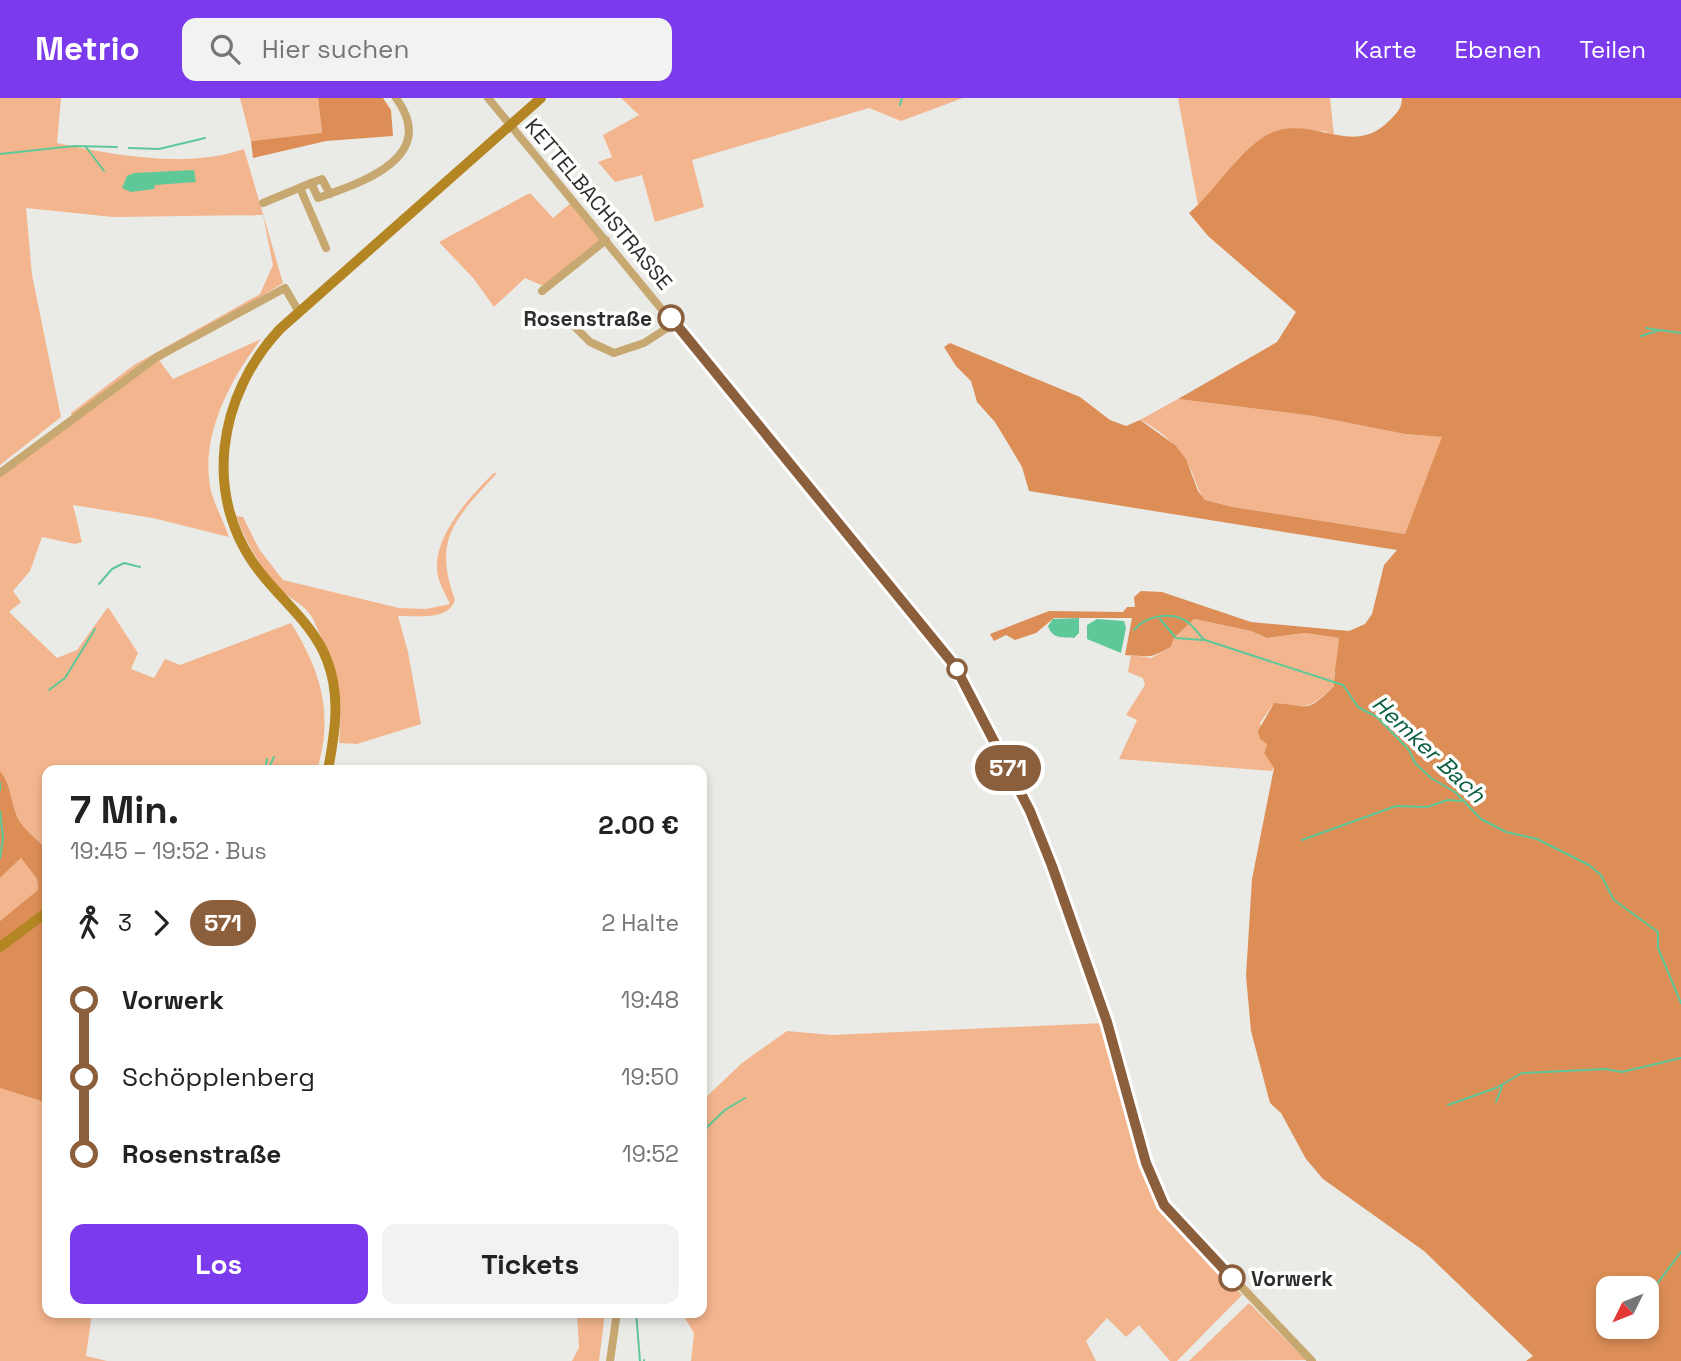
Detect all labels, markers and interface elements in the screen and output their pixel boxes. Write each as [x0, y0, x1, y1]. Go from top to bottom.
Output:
search box [182, 18, 672, 81]
text: Metrio [35, 28, 140, 70]
icon: search [206, 30, 244, 68]
text: Hier suchen [262, 32, 409, 66]
text: Karte [1354, 34, 1417, 65]
text: Ebenen [1455, 34, 1541, 65]
text: Teilen [1579, 34, 1646, 65]
street label: KETTELBACHSTRASSE [519, 113, 679, 295]
place label: Rosenstraße [523, 305, 652, 332]
marker: Rosenstraße [658, 305, 684, 331]
unlabelled marker [947, 659, 967, 679]
water label: Hemker Bach [1366, 689, 1493, 810]
line badge: 571 [968, 745, 1048, 791]
text: 571 [989, 752, 1027, 783]
text: 7 Min. [70, 786, 179, 834]
text: 2.00 € [598, 808, 679, 842]
text: 19:45 – 19:52 · Bus [70, 836, 267, 866]
icon: walk [70, 904, 108, 942]
icon: forward [142, 904, 180, 942]
text: 571 [204, 907, 242, 938]
text: 3 [118, 908, 132, 938]
text: 2 Halte [601, 908, 679, 938]
text: Vorwerk [122, 983, 224, 1017]
text: 19:48 [621, 985, 679, 1015]
text: Schöpplenberg [122, 1060, 315, 1094]
text: 19:50 [621, 1062, 679, 1092]
text: Rosenstraße [122, 1137, 281, 1171]
text: 19:52 [622, 1139, 679, 1169]
button: Los [70, 1224, 368, 1304]
button: Tickets [382, 1224, 679, 1304]
marker: Vorwerk [1219, 1265, 1245, 1291]
place label: Vorwerk [1251, 1265, 1333, 1292]
north arrow [1596, 1276, 1659, 1339]
map controls [1596, 1276, 1659, 1339]

